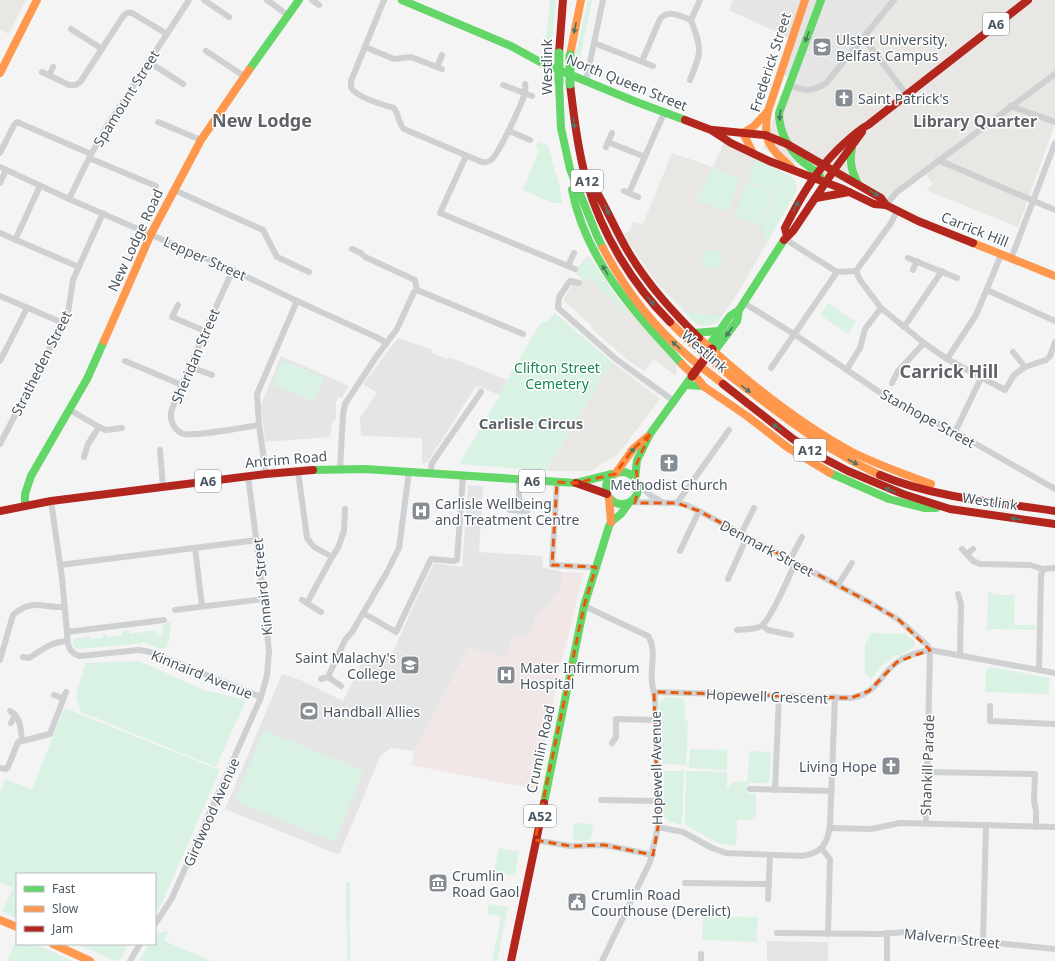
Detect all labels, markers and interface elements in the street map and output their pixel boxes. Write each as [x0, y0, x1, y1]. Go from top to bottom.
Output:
street label: Frederick Street [745, 10, 795, 114]
road number: A6 [983, 13, 1009, 35]
one-way arrow [571, 21, 577, 34]
place label: Ulster University, Belfast Campus [836, 30, 948, 65]
one-way arrow [804, 31, 810, 43]
school or university icon: Ulster University, Belfast Campus [811, 36, 833, 58]
street label: Westlink [537, 39, 556, 95]
street label: Spamount Street [89, 46, 163, 150]
street label: North Queen Street [564, 49, 690, 115]
church icon: Saint Patrick's [833, 87, 855, 109]
place label: Saint Patrick's [858, 89, 949, 108]
district label: New Lodge [212, 108, 312, 132]
one-way arrow [777, 109, 783, 121]
district label: Library Quarter [913, 110, 1037, 132]
one-way arrow [571, 117, 578, 129]
road number: A12 [571, 170, 603, 192]
street label: New Lodge Road [103, 186, 167, 294]
one-way arrow [868, 190, 880, 197]
one-way arrow [793, 200, 800, 212]
one-way arrow [604, 205, 610, 216]
street label: Carrick Hill [939, 207, 1011, 251]
street label: Lepper Street [161, 231, 249, 285]
one-way arrow [602, 264, 609, 276]
one-way arrow [646, 295, 655, 306]
street label: Sheridan Street [166, 306, 224, 406]
street label: Stratheden Street [6, 307, 76, 419]
street label: Westlink [678, 326, 733, 377]
one-way arrow [724, 327, 733, 338]
one-way arrow [671, 340, 681, 350]
park label: Clifton Street Cemetery [514, 358, 600, 393]
district label: Carrick Hill [900, 359, 998, 383]
street label: Stanhope Street [877, 384, 979, 452]
one-way arrow [741, 385, 752, 393]
district label: Carlisle Circus [479, 413, 583, 433]
one-way arrow [771, 423, 782, 431]
road number: A12 [794, 439, 826, 461]
street label: Antrim Road [244, 446, 328, 472]
one-way arrow [627, 447, 636, 457]
church icon: Methodist Church [658, 452, 680, 474]
one-way arrow [848, 459, 859, 465]
road number: A6 [195, 470, 221, 492]
road number: A6 [519, 470, 545, 492]
place label: Methodist Church [610, 475, 728, 494]
one-way arrow [884, 486, 896, 492]
street label: Westlink [961, 488, 1019, 514]
place label: Carlisle Wellbeing and Treatment Centre [435, 494, 579, 529]
hospital icon: Carlisle Wellbeing and Treatment Centre [410, 500, 432, 522]
street label: Denmark Street [717, 515, 817, 581]
one-way arrow [1010, 516, 1022, 522]
street label: Kinnaird Street [247, 537, 277, 637]
street label: Kinnaird Avenue [148, 645, 256, 703]
place label: Saint Malachy's College [295, 648, 396, 683]
school or university icon: Saint Malachy's College [399, 654, 421, 676]
place label: Mater Infirmorum Hospital [520, 658, 640, 693]
hospital icon: Mater Infirmorum Hospital [495, 664, 517, 686]
street label: Hopewell Crescent [706, 684, 828, 708]
sports icon: Handball Allies [298, 700, 320, 722]
place label: Handball Allies [323, 702, 420, 721]
street label: Crumlin Road [521, 703, 559, 795]
street label: Hopewell Avenue [646, 711, 666, 825]
street label: Shankill Parade [916, 714, 938, 816]
street label: Girdwood Avenue [178, 754, 244, 869]
church icon: Living Hope [880, 755, 902, 777]
place label: Living Hope [799, 757, 877, 776]
road number: A52 [524, 805, 556, 827]
place label: Crumlin Road Gaol [452, 866, 519, 901]
museum icon: Crumlin Road Gaol [427, 872, 449, 894]
legend [16, 873, 156, 945]
text: Fast [52, 880, 76, 897]
place label: Crumlin Road Courthouse (Derelict) [591, 885, 731, 920]
public building icon: Crumlin Road Courthouse (Derelict) [566, 891, 588, 913]
text: Slow [52, 900, 79, 917]
text: Jam [51, 920, 73, 937]
street label: Malvern Street [903, 924, 1001, 952]

